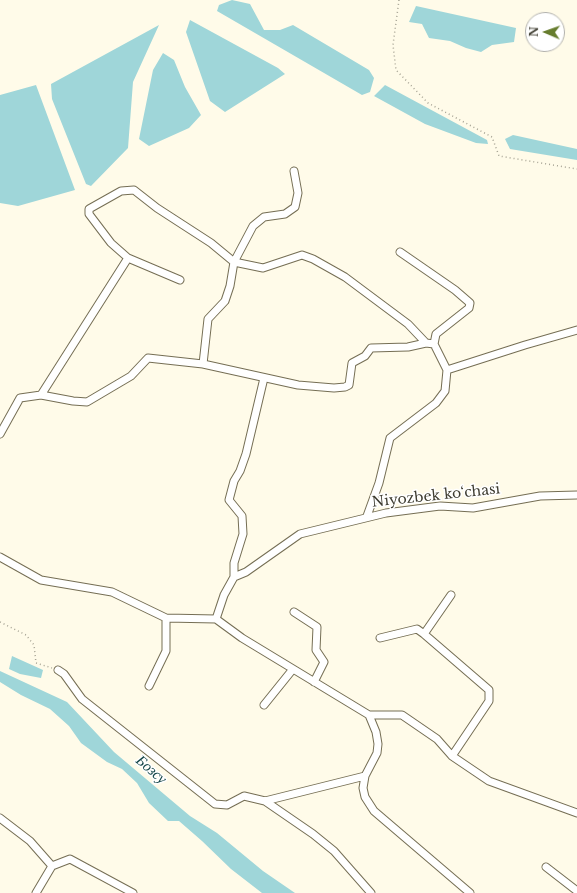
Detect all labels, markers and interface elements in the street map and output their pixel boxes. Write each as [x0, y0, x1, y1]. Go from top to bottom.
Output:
north arrow [525, 12, 565, 52]
text: N [527, 26, 541, 37]
street label: Niyozbek ko‘chasi [371, 481, 501, 511]
water label: Бозсу [132, 752, 170, 788]

